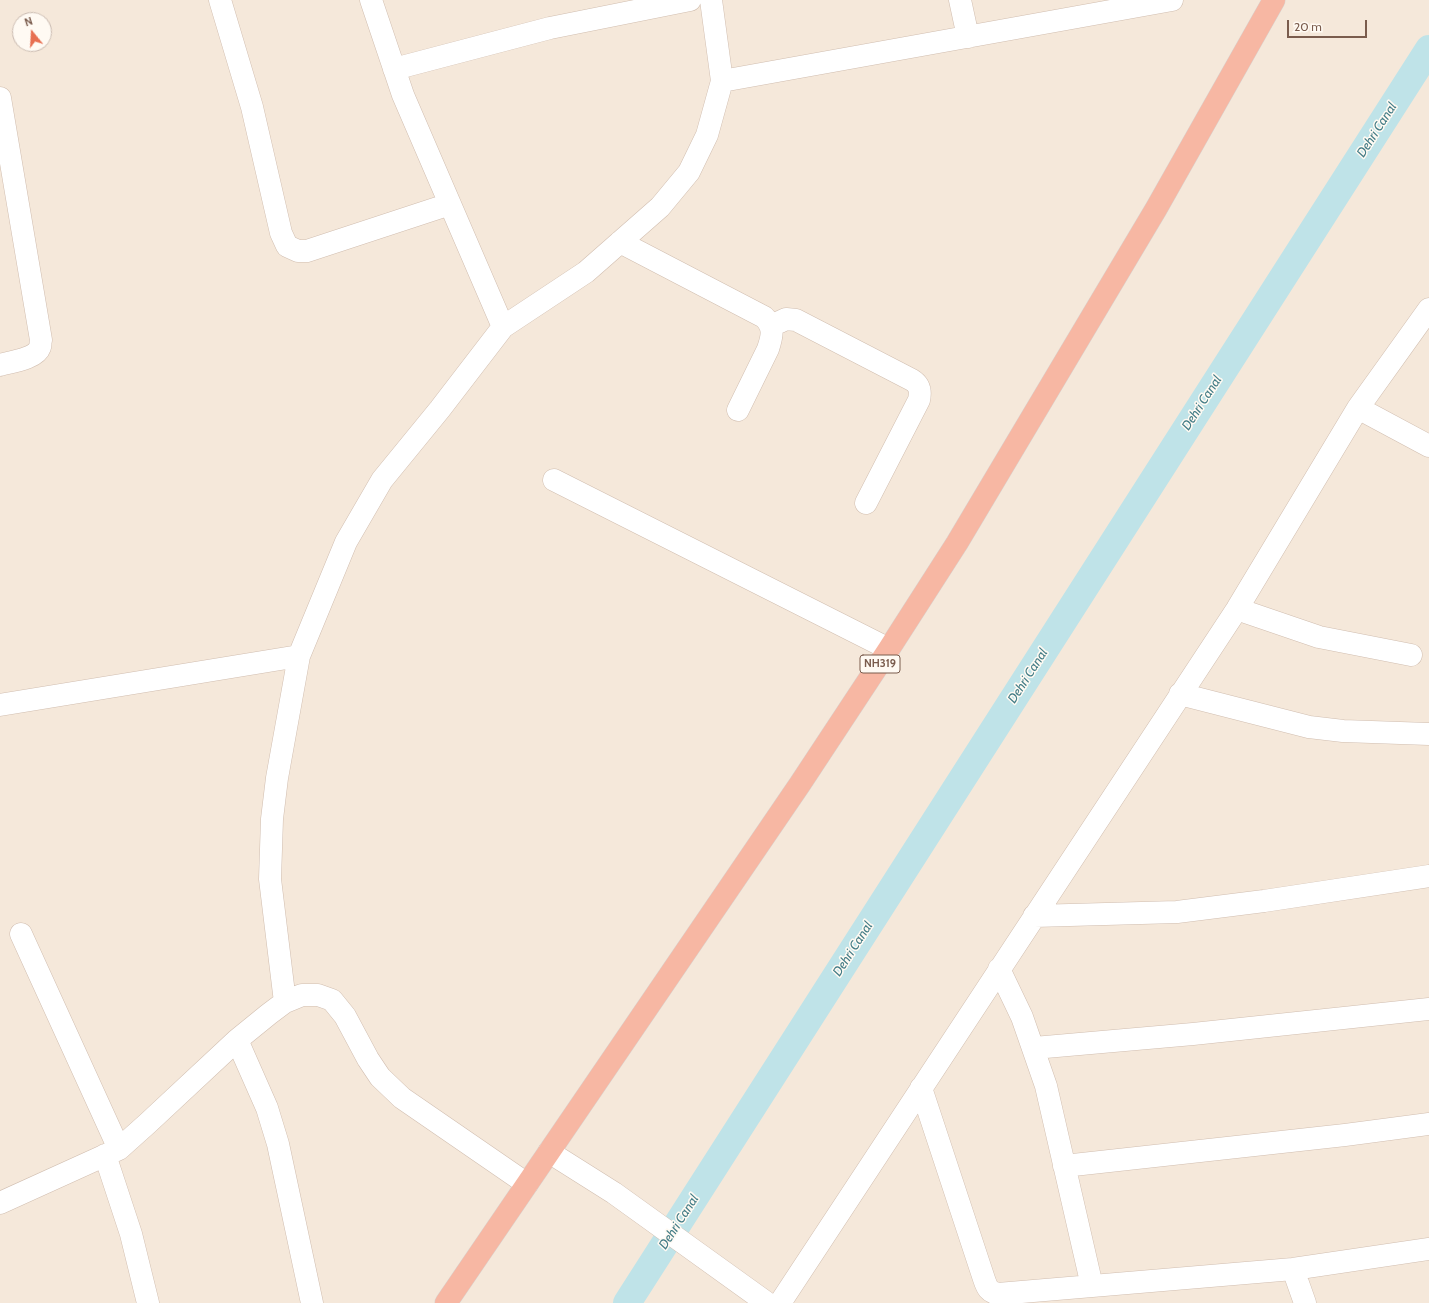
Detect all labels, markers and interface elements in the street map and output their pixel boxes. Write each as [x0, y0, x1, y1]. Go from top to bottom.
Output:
north arrow [12, 12, 52, 52]
scale bar [1289, 12, 1369, 38]
text: N [23, 14, 34, 29]
text: 20 m [1294, 19, 1322, 34]
water label: Dehri Canal [1354, 100, 1400, 160]
water label: Dehri Canal [1179, 373, 1225, 433]
water label: Dehri Canal [1005, 646, 1051, 706]
road number: NH319 [860, 655, 900, 673]
water label: Dehri Canal [830, 919, 876, 979]
water label: Dehri Canal [656, 1192, 702, 1252]

